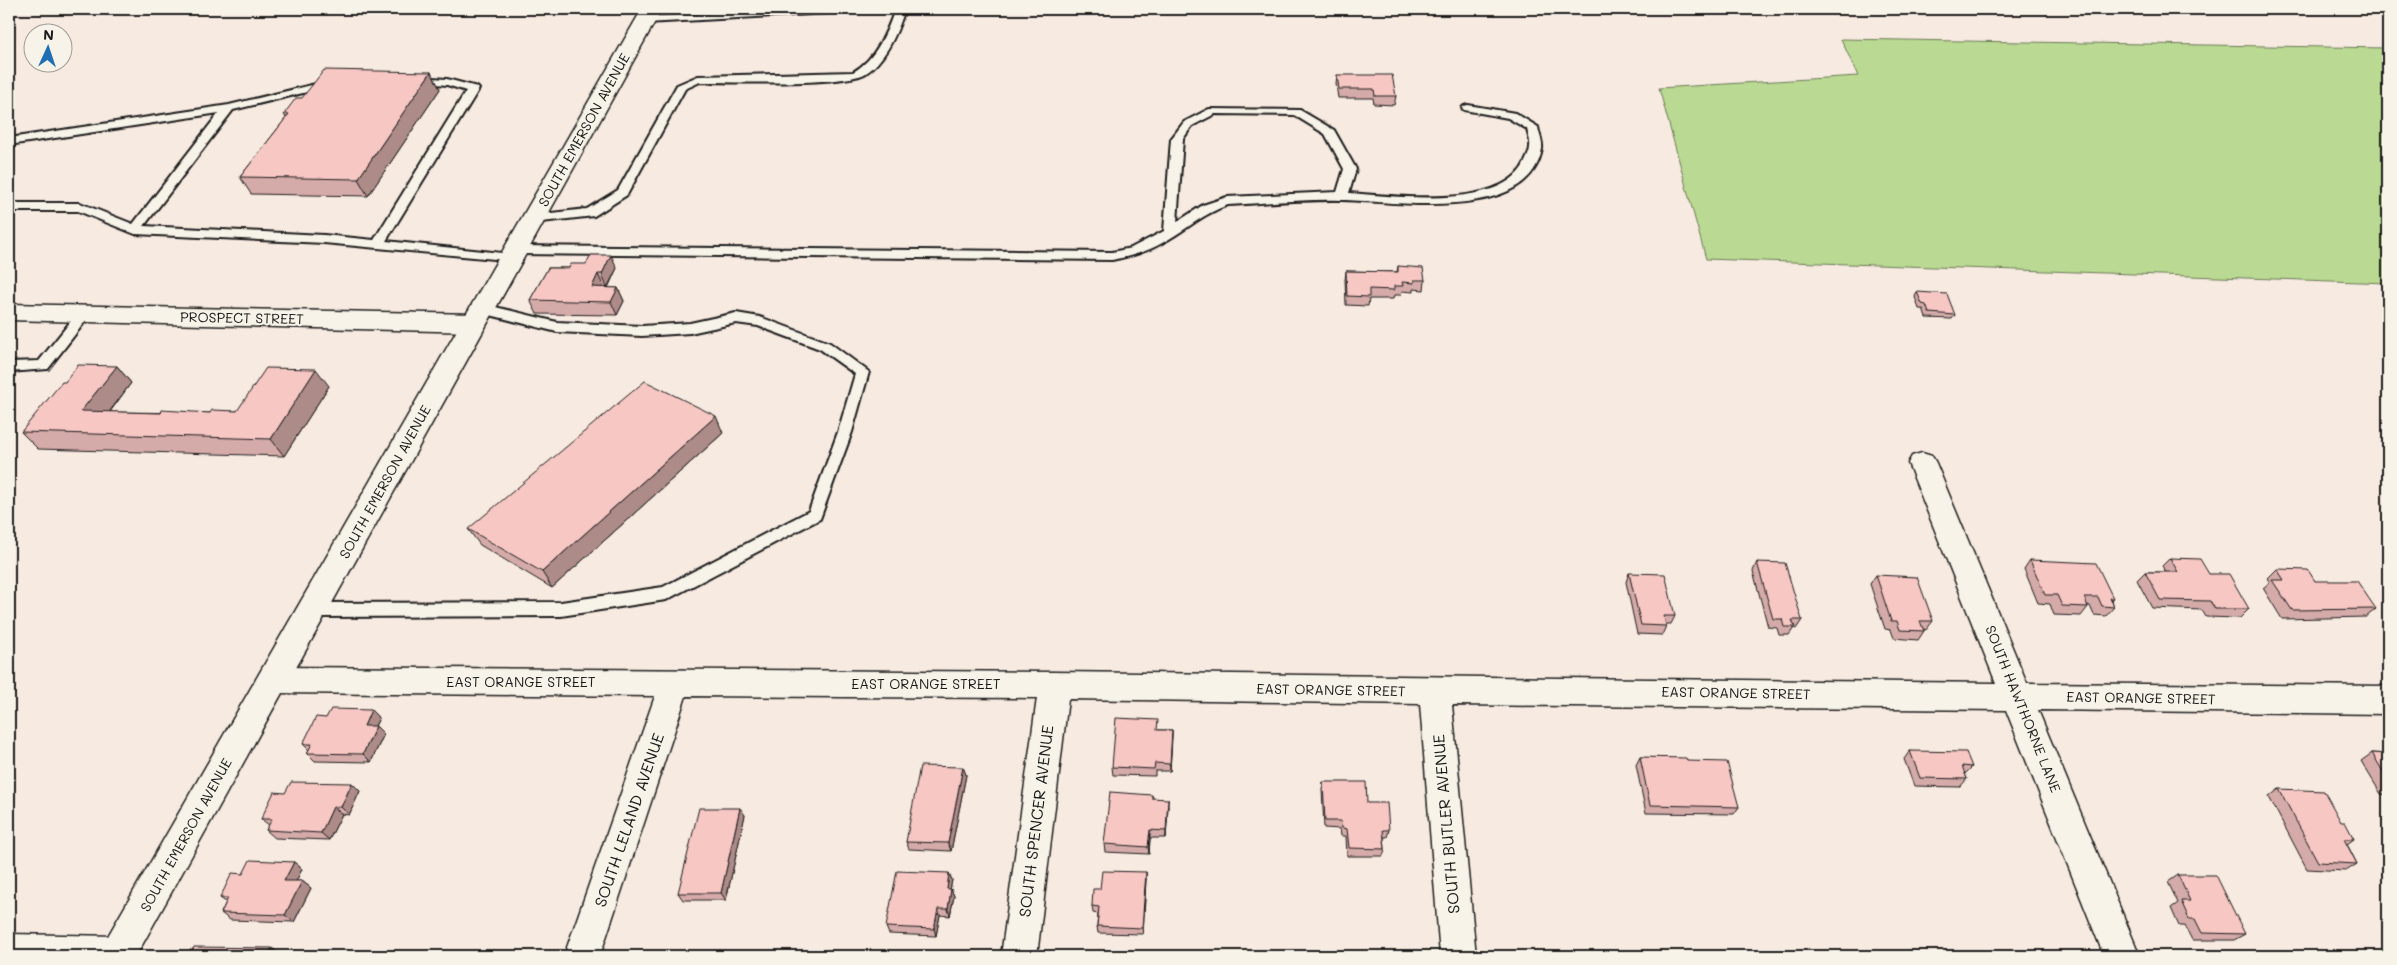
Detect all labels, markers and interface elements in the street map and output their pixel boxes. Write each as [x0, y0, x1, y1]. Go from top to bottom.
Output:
north arrow [22, 22, 72, 72]
text: N [43, 25, 55, 44]
street label: SOUTH EMERSON AVENUE [533, 50, 634, 210]
street label: PROSPECT STREET [180, 307, 304, 328]
street label: SOUTH EMERSON AVENUE [334, 402, 435, 562]
street label: SOUTH HAWTHORNE LANE [1981, 622, 2066, 795]
street label: EAST ORANGE STREET [446, 672, 596, 691]
street label: EAST ORANGE STREET [851, 674, 1001, 693]
street label: EAST ORANGE STREET [1256, 679, 1406, 700]
street label: EAST ORANGE STREET [1661, 682, 1811, 703]
street label: EAST ORANGE STREET [2066, 687, 2216, 708]
street label: SOUTH SPENCER AVENUE [1013, 724, 1058, 918]
street label: SOUTH LELAND AVENUE [589, 730, 668, 910]
street label: SOUTH BUTLER AVENUE [1427, 733, 1464, 915]
street label: SOUTH EMERSON AVENUE [135, 755, 236, 915]

